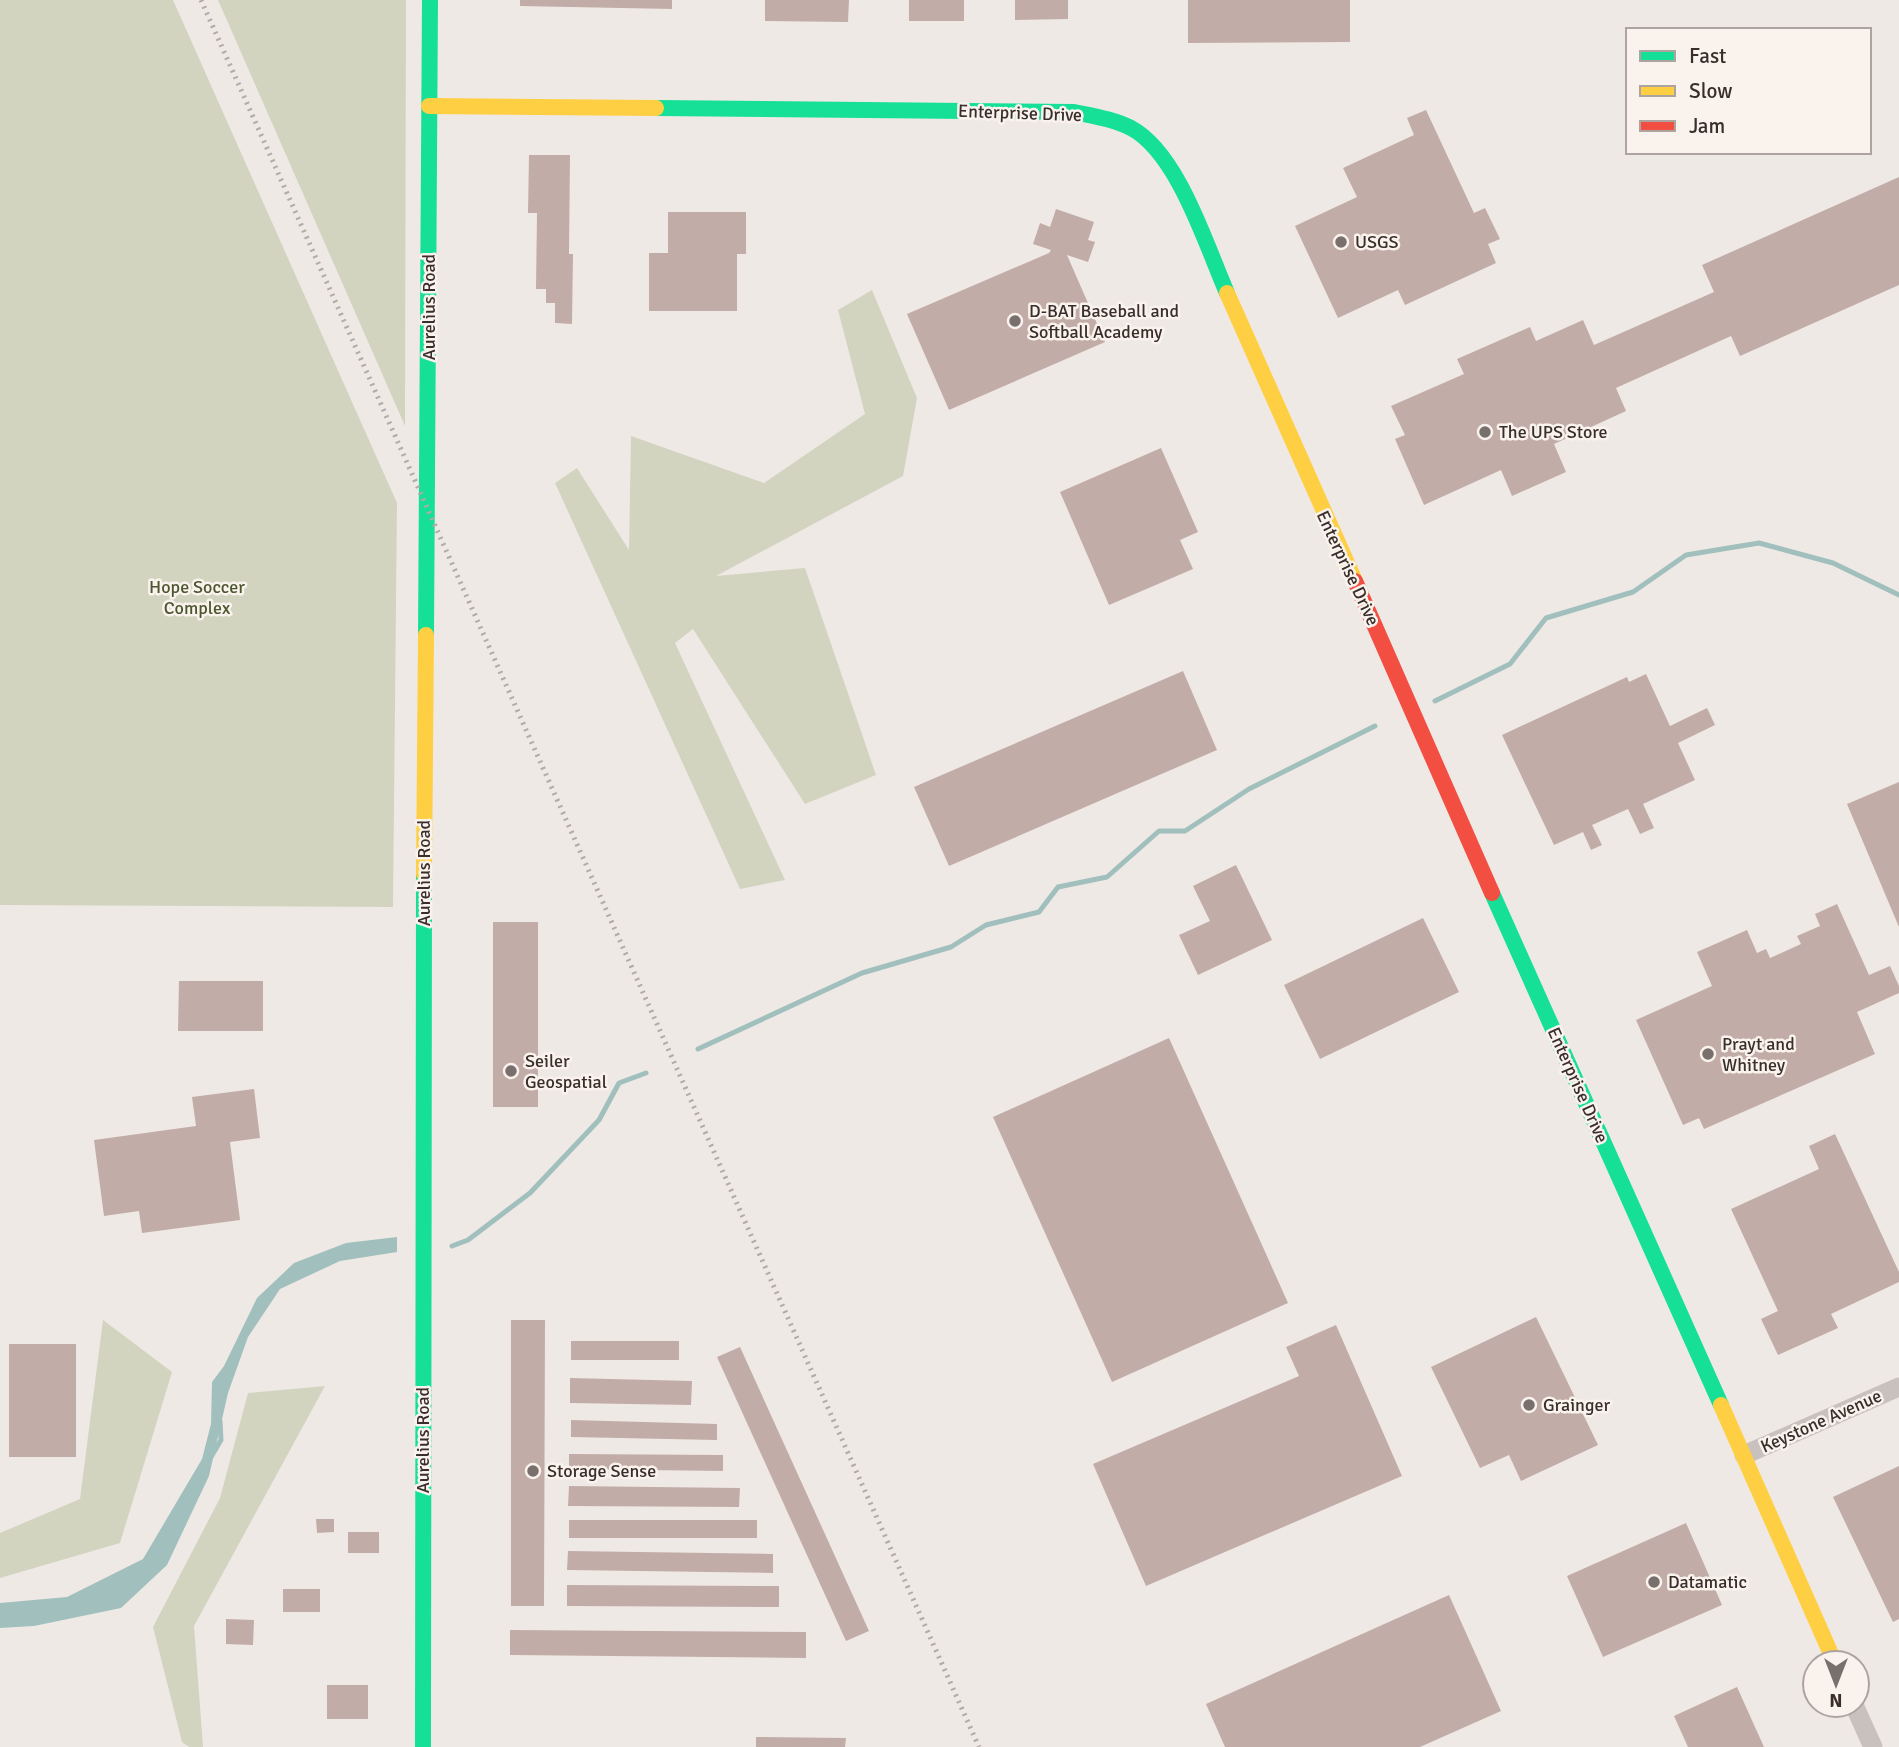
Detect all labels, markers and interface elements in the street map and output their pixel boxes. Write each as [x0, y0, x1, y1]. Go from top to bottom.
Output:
legend [1626, 28, 1871, 154]
text: Fast [1689, 43, 1726, 69]
text: Slow [1689, 78, 1733, 104]
street label: Enterprise Drive [958, 100, 1082, 126]
text: Jam [1689, 113, 1725, 139]
place label: USGS [1355, 231, 1399, 253]
marker: USGS [1333, 234, 1349, 250]
street label: Aurelius Road [418, 254, 440, 360]
place label: D-BAT Baseball and Softball Academy [1029, 300, 1179, 343]
marker: D-BAT Baseball and Softball Academy [1007, 313, 1023, 329]
place label: The UPS Store [1499, 421, 1608, 443]
marker: The UPS Store [1477, 424, 1493, 440]
street label: Enterprise Drive [1312, 507, 1384, 629]
park label: Hope Soccer Complex [149, 576, 245, 619]
street label: Aurelius Road [413, 820, 435, 926]
street label: Enterprise Drive [1543, 1024, 1613, 1146]
place label: Prayt and Whitney [1722, 1033, 1795, 1076]
marker: Prayt and Whitney [1700, 1046, 1716, 1062]
place label: Seiler Geospatial [525, 1050, 607, 1093]
marker: Seiler Geospatial [503, 1063, 519, 1079]
street label: Keystone Avenue [1757, 1384, 1885, 1458]
street label: Aurelius Road [412, 1387, 434, 1493]
place label: Grainger [1543, 1394, 1610, 1416]
marker: Grainger [1521, 1397, 1537, 1413]
place label: Storage Sense [547, 1460, 656, 1482]
marker: Storage Sense [525, 1463, 541, 1479]
place label: Datamatic [1668, 1571, 1747, 1593]
marker: Datamatic [1646, 1574, 1662, 1590]
north arrow [1801, 1649, 1871, 1719]
text: N [1829, 1688, 1843, 1712]

